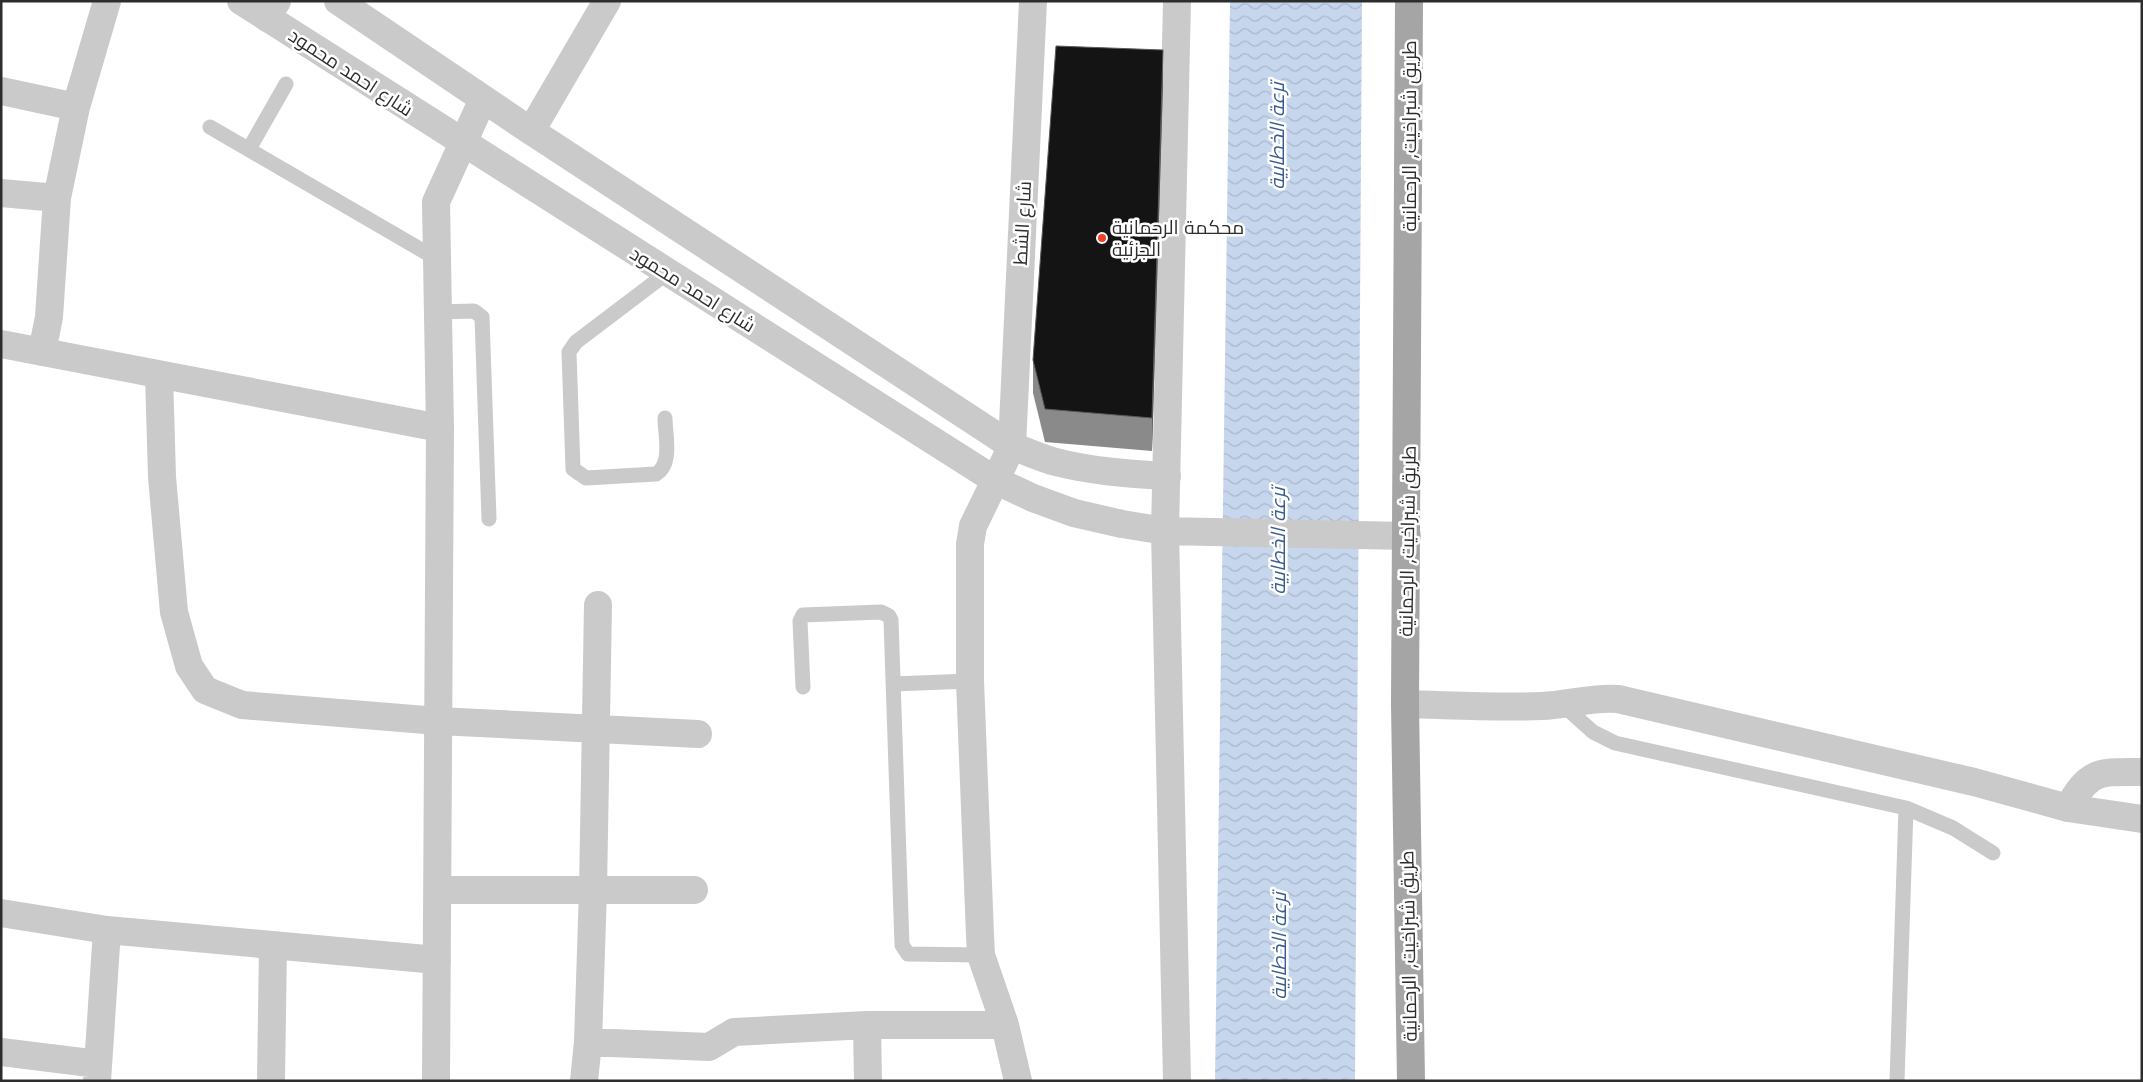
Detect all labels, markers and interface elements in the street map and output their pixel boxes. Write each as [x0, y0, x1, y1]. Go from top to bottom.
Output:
street label: شارع احمد محمود [283, 22, 418, 123]
street label: طريق شبراخيت, الرحمانية [1396, 40, 1423, 232]
water label: ترعة الخطابية [1263, 79, 1292, 190]
street label: شارع الشط [1007, 180, 1038, 266]
place label: محكمة الرحمانية الجزئية [1112, 214, 1244, 263]
marker: محكمة الرحمانية الجزئية [1096, 232, 1108, 244]
street label: شارع احمد محمود [625, 240, 761, 339]
street label: طريق شبراخيت, الرحمانية [1392, 445, 1423, 637]
water label: ترعة الخطابية [1264, 484, 1293, 595]
street label: طريق شبراخيت, الرحمانية [1393, 850, 1424, 1042]
water label: ترعة الخطابية [1265, 889, 1294, 1000]

